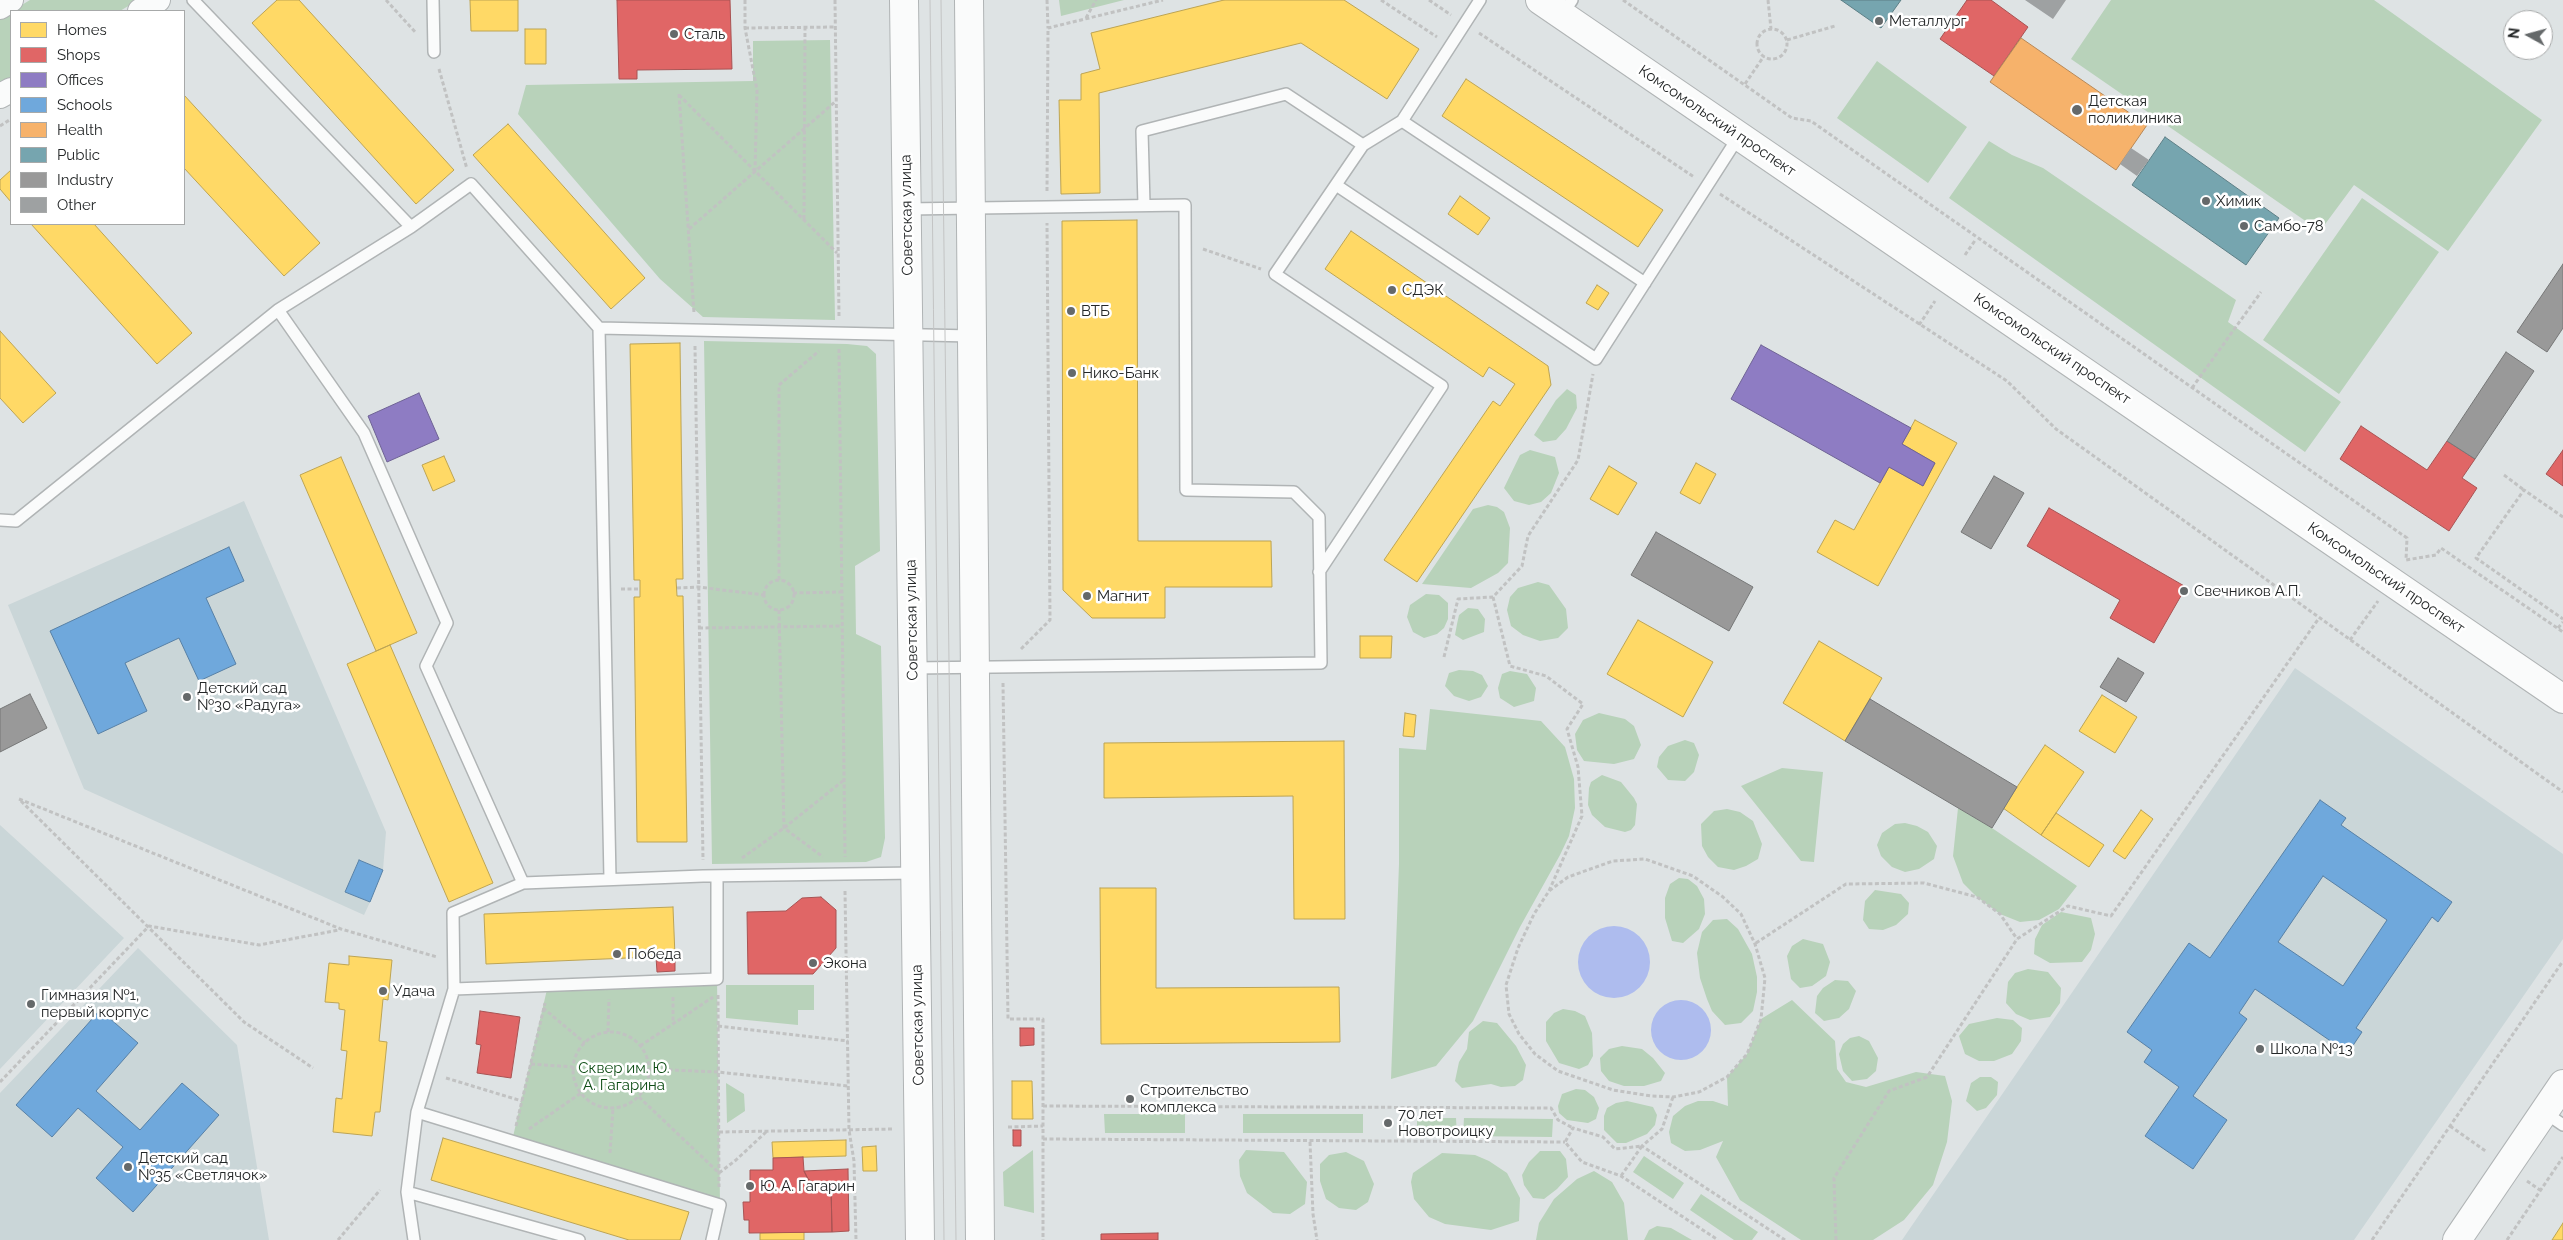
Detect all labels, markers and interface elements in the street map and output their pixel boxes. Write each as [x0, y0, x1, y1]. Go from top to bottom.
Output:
legend [10, 10, 185, 225]
north arrow [2503, 10, 2553, 60]
place label: Металлург [1889, 12, 1967, 30]
marker: Металлург [1873, 15, 1885, 27]
text: Homes [57, 21, 107, 39]
place label: Сталь [684, 25, 725, 43]
text: N [2506, 27, 2523, 40]
marker: Сталь [668, 28, 680, 40]
text: Shops [57, 46, 100, 64]
street label: Комсомольский проспект [1635, 62, 1799, 180]
text: Offices [57, 71, 104, 89]
place label: Детская поликлиника [2088, 92, 2182, 127]
text: Schools [57, 96, 112, 114]
marker: Детская поликлиника [2070, 103, 2084, 117]
text: Health [57, 121, 103, 139]
text: Public [57, 146, 100, 164]
street label: Советская улица [897, 154, 917, 276]
text: Industry [57, 171, 113, 189]
place label: Химик [2216, 192, 2262, 210]
marker: Химик [2200, 195, 2212, 207]
text: Other [57, 196, 96, 214]
place label: Самбо-78 [2254, 217, 2324, 235]
marker: Самбо-78 [2238, 220, 2250, 232]
place label: СДЭК [1402, 281, 1444, 299]
marker: СДЭК [1386, 284, 1398, 296]
street label: Комсомольский проспект [1970, 290, 2134, 408]
place label: ВТБ [1081, 302, 1110, 320]
marker: ВТБ [1065, 305, 1077, 317]
place label: Нико-Банк [1082, 364, 1159, 382]
marker: Нико-Банк [1066, 367, 1078, 379]
street label: Комсомольский проспект [2304, 519, 2468, 637]
street label: Советская улица [902, 559, 922, 681]
place label: Свечников А.П. [2194, 582, 2301, 600]
marker: Свечников А.П. [2178, 585, 2190, 597]
place label: Магнит [1097, 587, 1149, 605]
marker: Магнит [1081, 590, 1093, 602]
place label: Детский сад №30 «Радуга» [197, 679, 301, 714]
marker: Детский сад №30 «Радуга» [181, 691, 193, 703]
place label: Победа [627, 945, 681, 963]
marker: Победа [611, 948, 623, 960]
place label: Экона [823, 954, 867, 972]
marker: Экона [807, 957, 819, 969]
street label: Советская улица [908, 964, 928, 1086]
place label: Удача [393, 982, 435, 1000]
marker: Удача [377, 985, 389, 997]
place label: Гимназия №1, первый корпус [41, 986, 149, 1021]
marker: Гимназия №1, первый корпус [25, 998, 37, 1010]
place label: Школа №13 [2270, 1040, 2353, 1058]
marker: Школа №13 [2254, 1043, 2266, 1055]
park label: Сквер им. Ю. А. Гагарина [578, 1059, 670, 1094]
place label: Строительство комплекса [1140, 1081, 1249, 1116]
marker: Строительство комплекса [1124, 1093, 1136, 1105]
place label: 70 лет Новотроицку [1398, 1105, 1494, 1140]
marker: 70 лет Новотроицку [1382, 1117, 1394, 1129]
place label: Детский сад №35 «Светлячок» [138, 1149, 267, 1184]
marker: Детский сад №35 «Светлячок» [122, 1161, 134, 1173]
place label: Ю. А. Гагарин [760, 1177, 855, 1195]
marker: Ю. А. Гагарин [744, 1180, 756, 1192]

